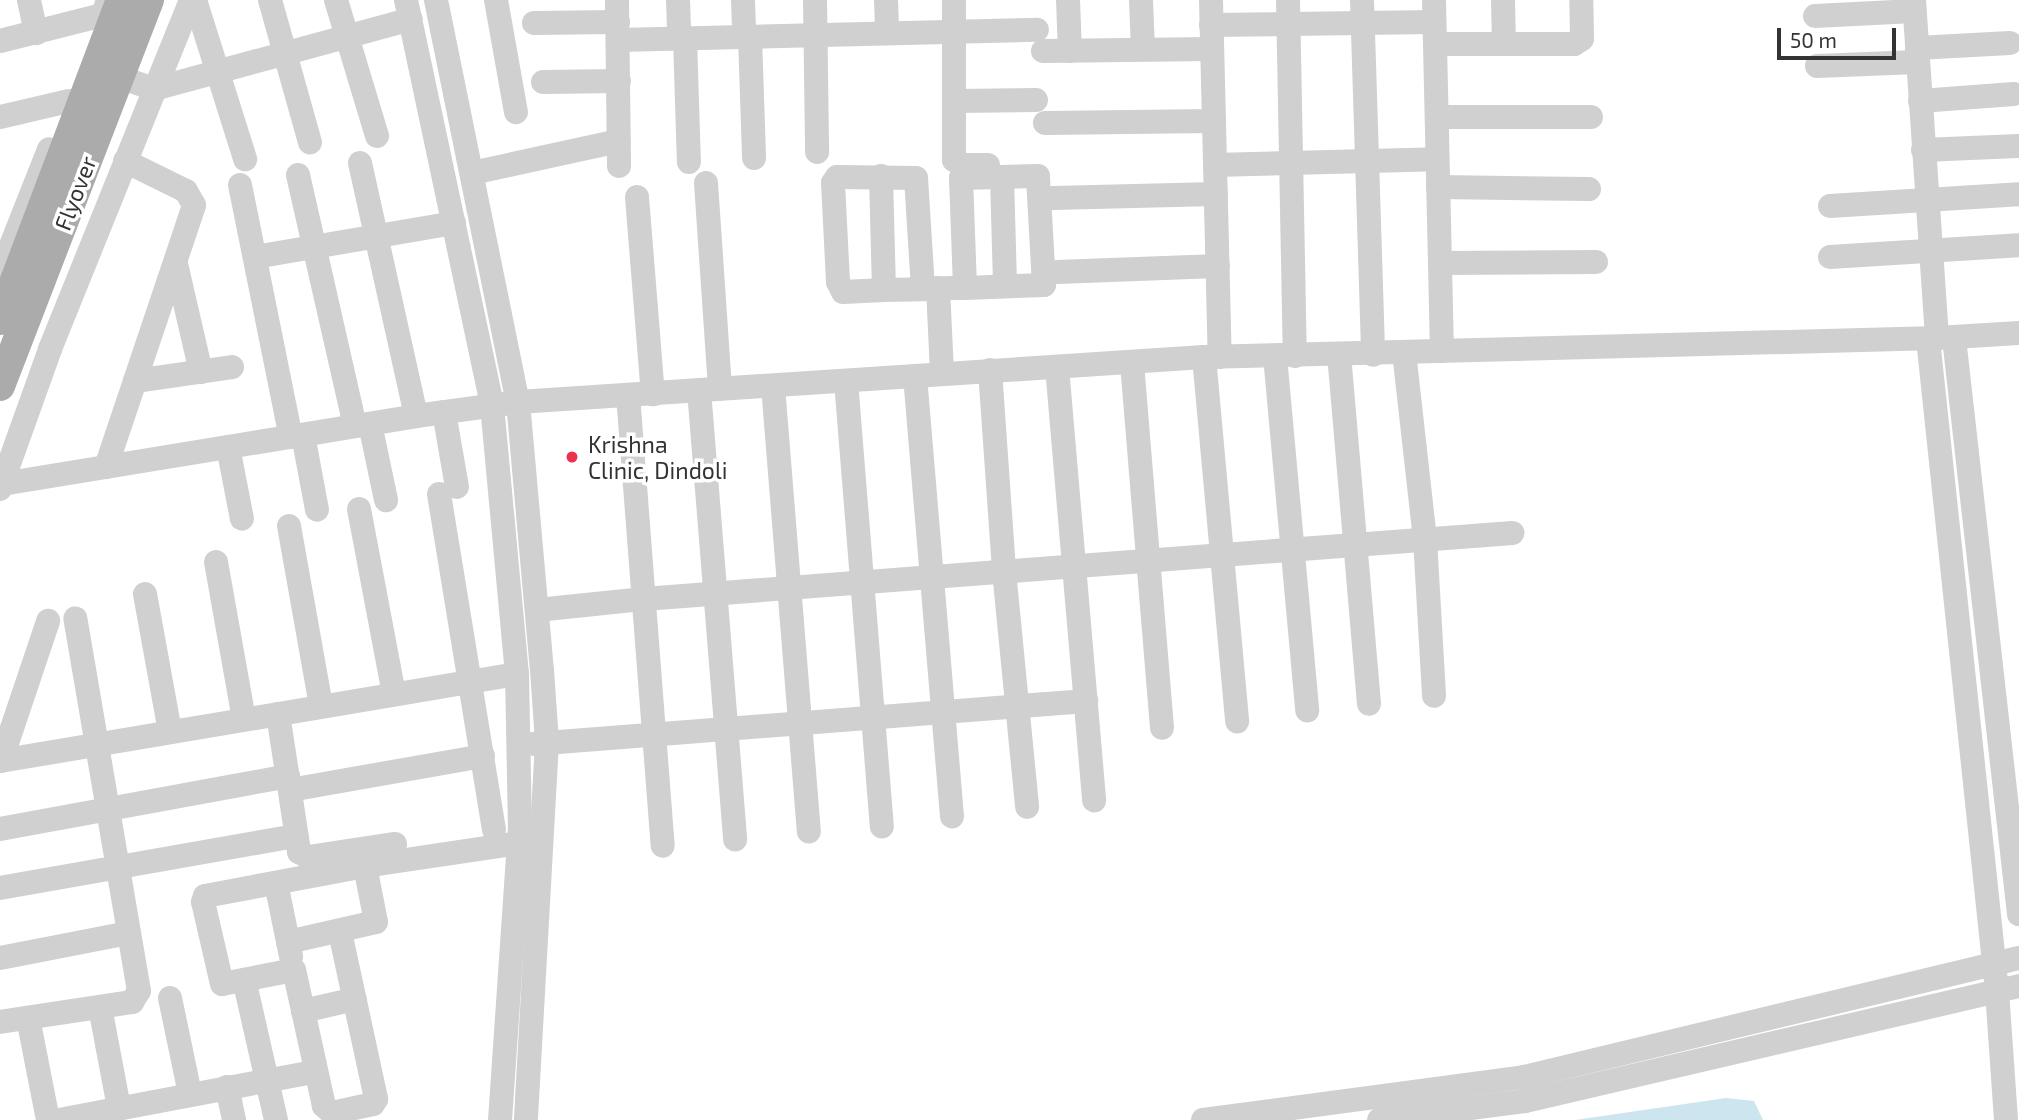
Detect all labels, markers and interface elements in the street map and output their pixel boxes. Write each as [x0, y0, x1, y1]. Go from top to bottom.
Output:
scale bar [1781, 14, 1900, 58]
text: 50 m [1790, 27, 1837, 52]
street label: Flyover [48, 152, 102, 234]
place label: Krishna Clinic, Dindoli [588, 430, 727, 484]
marker: Krishna Clinic, Dindoli [562, 447, 582, 467]

